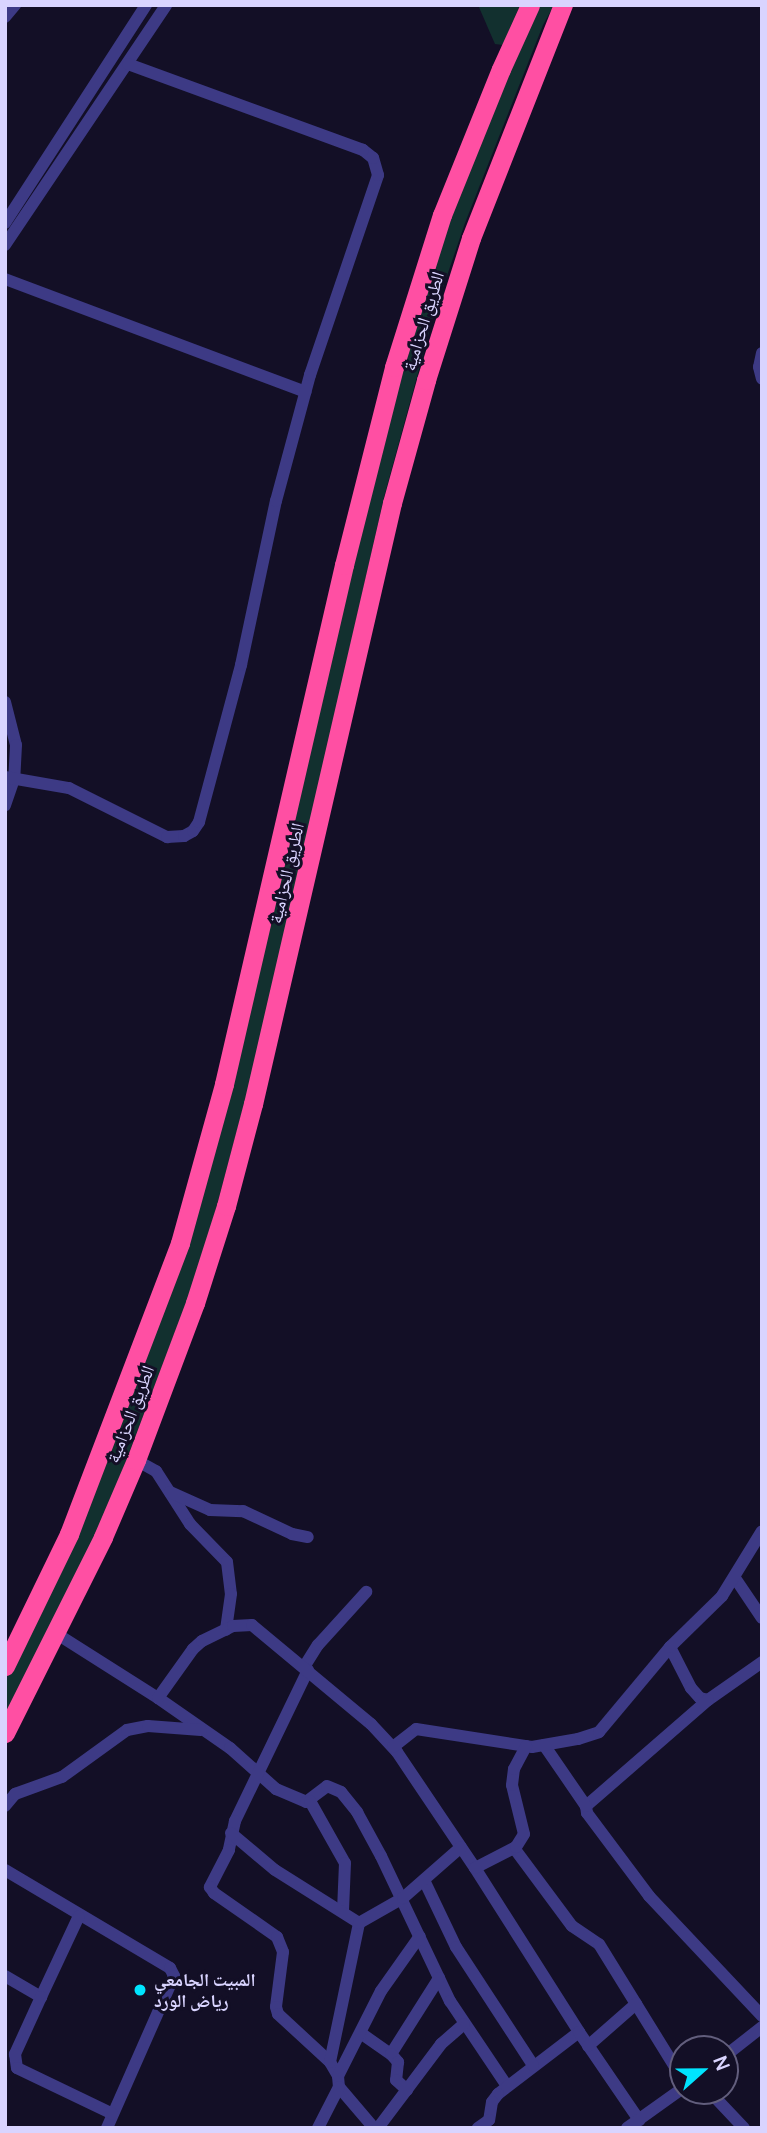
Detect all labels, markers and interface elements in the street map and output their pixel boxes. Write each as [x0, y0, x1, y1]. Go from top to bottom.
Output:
street label: الطريق الحزامية [398, 269, 448, 373]
street label: الطريق الحزامية [264, 821, 308, 925]
street label: الطريق الحزامية [102, 1362, 158, 1466]
place label: المبيت الجامعي رياض الورد [154, 1969, 256, 2011]
marker: المبيت الجامعي رياض الورد [132, 1982, 148, 1998]
north arrow [669, 2035, 739, 2105]
text: N [707, 2052, 736, 2074]

